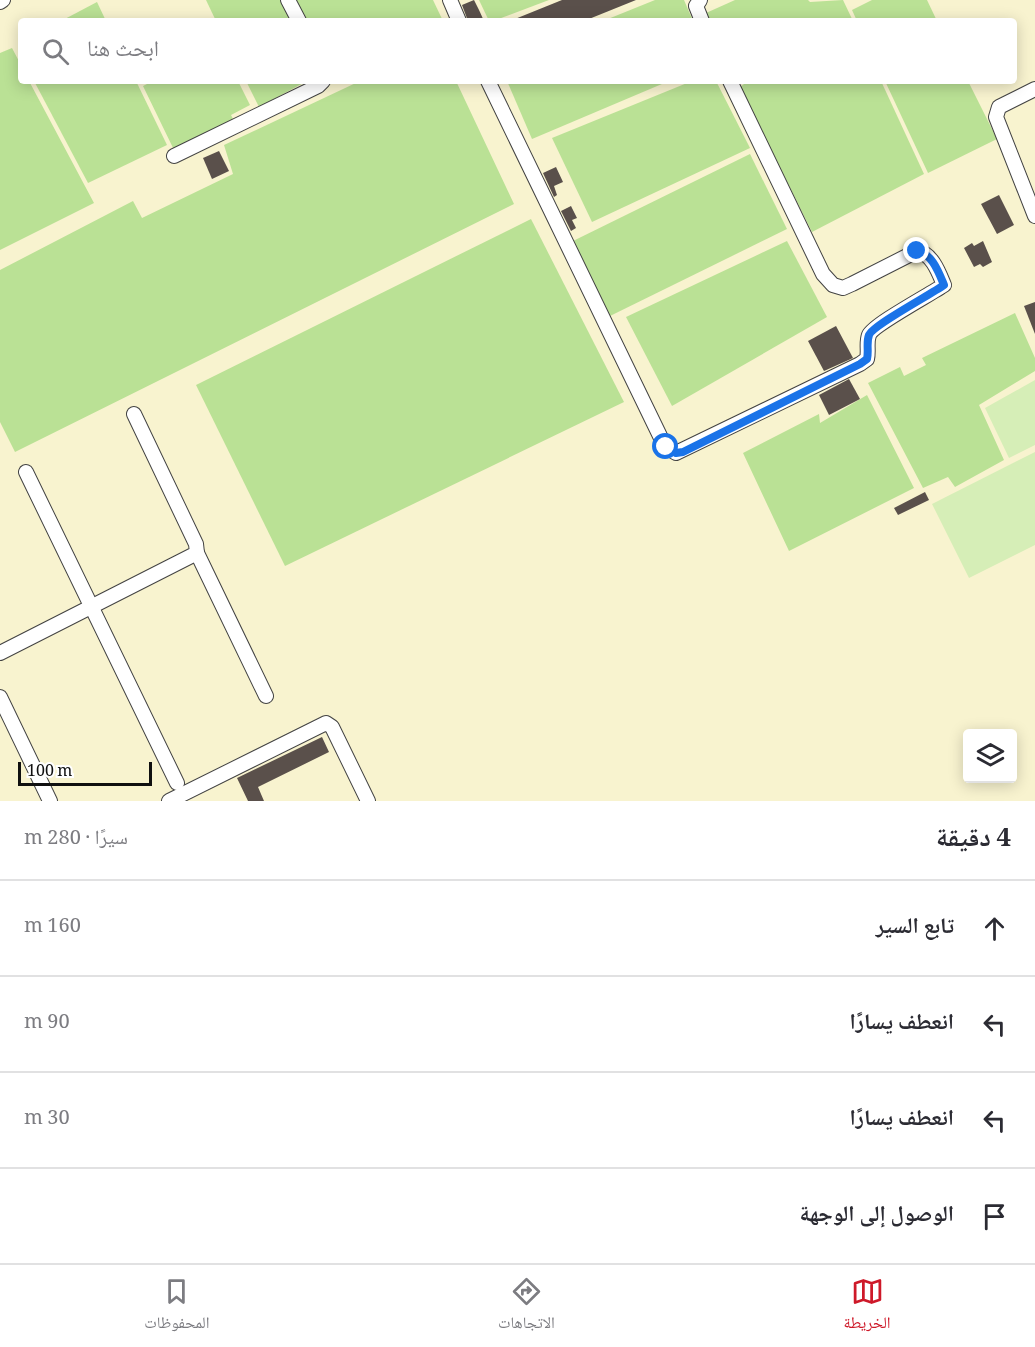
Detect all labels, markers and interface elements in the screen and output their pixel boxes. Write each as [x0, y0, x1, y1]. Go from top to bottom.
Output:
search box [18, 18, 1017, 84]
text: ابحث هنا [87, 32, 159, 70]
icon: search [39, 35, 72, 68]
route end [903, 237, 929, 263]
route start [652, 433, 678, 459]
map controls [963, 729, 1017, 783]
button: layers [963, 729, 1017, 783]
scale bar [18, 759, 152, 786]
text: 100 m [27, 759, 73, 786]
text: 4 دقيقة [936, 818, 1011, 862]
text: سيرًا · 280 m [24, 823, 128, 857]
text: تابع السير [876, 909, 954, 947]
text: 160 m [24, 911, 81, 945]
icon: ahead [978, 912, 1011, 945]
text: انعطف يسارًا [849, 1005, 954, 1043]
text: 90 m [24, 1007, 70, 1041]
icon: left [978, 1008, 1011, 1041]
text: انعطف يسارًا [849, 1101, 954, 1139]
text: 30 m [24, 1103, 70, 1137]
icon: left [978, 1104, 1011, 1137]
text: الوصول إلى الوجهة [800, 1197, 954, 1235]
icon: arrive [978, 1200, 1011, 1233]
tab: المحفوظات [144, 1275, 209, 1338]
tab: الاتجاهات [498, 1275, 555, 1338]
tab: الخريطة [844, 1275, 891, 1338]

